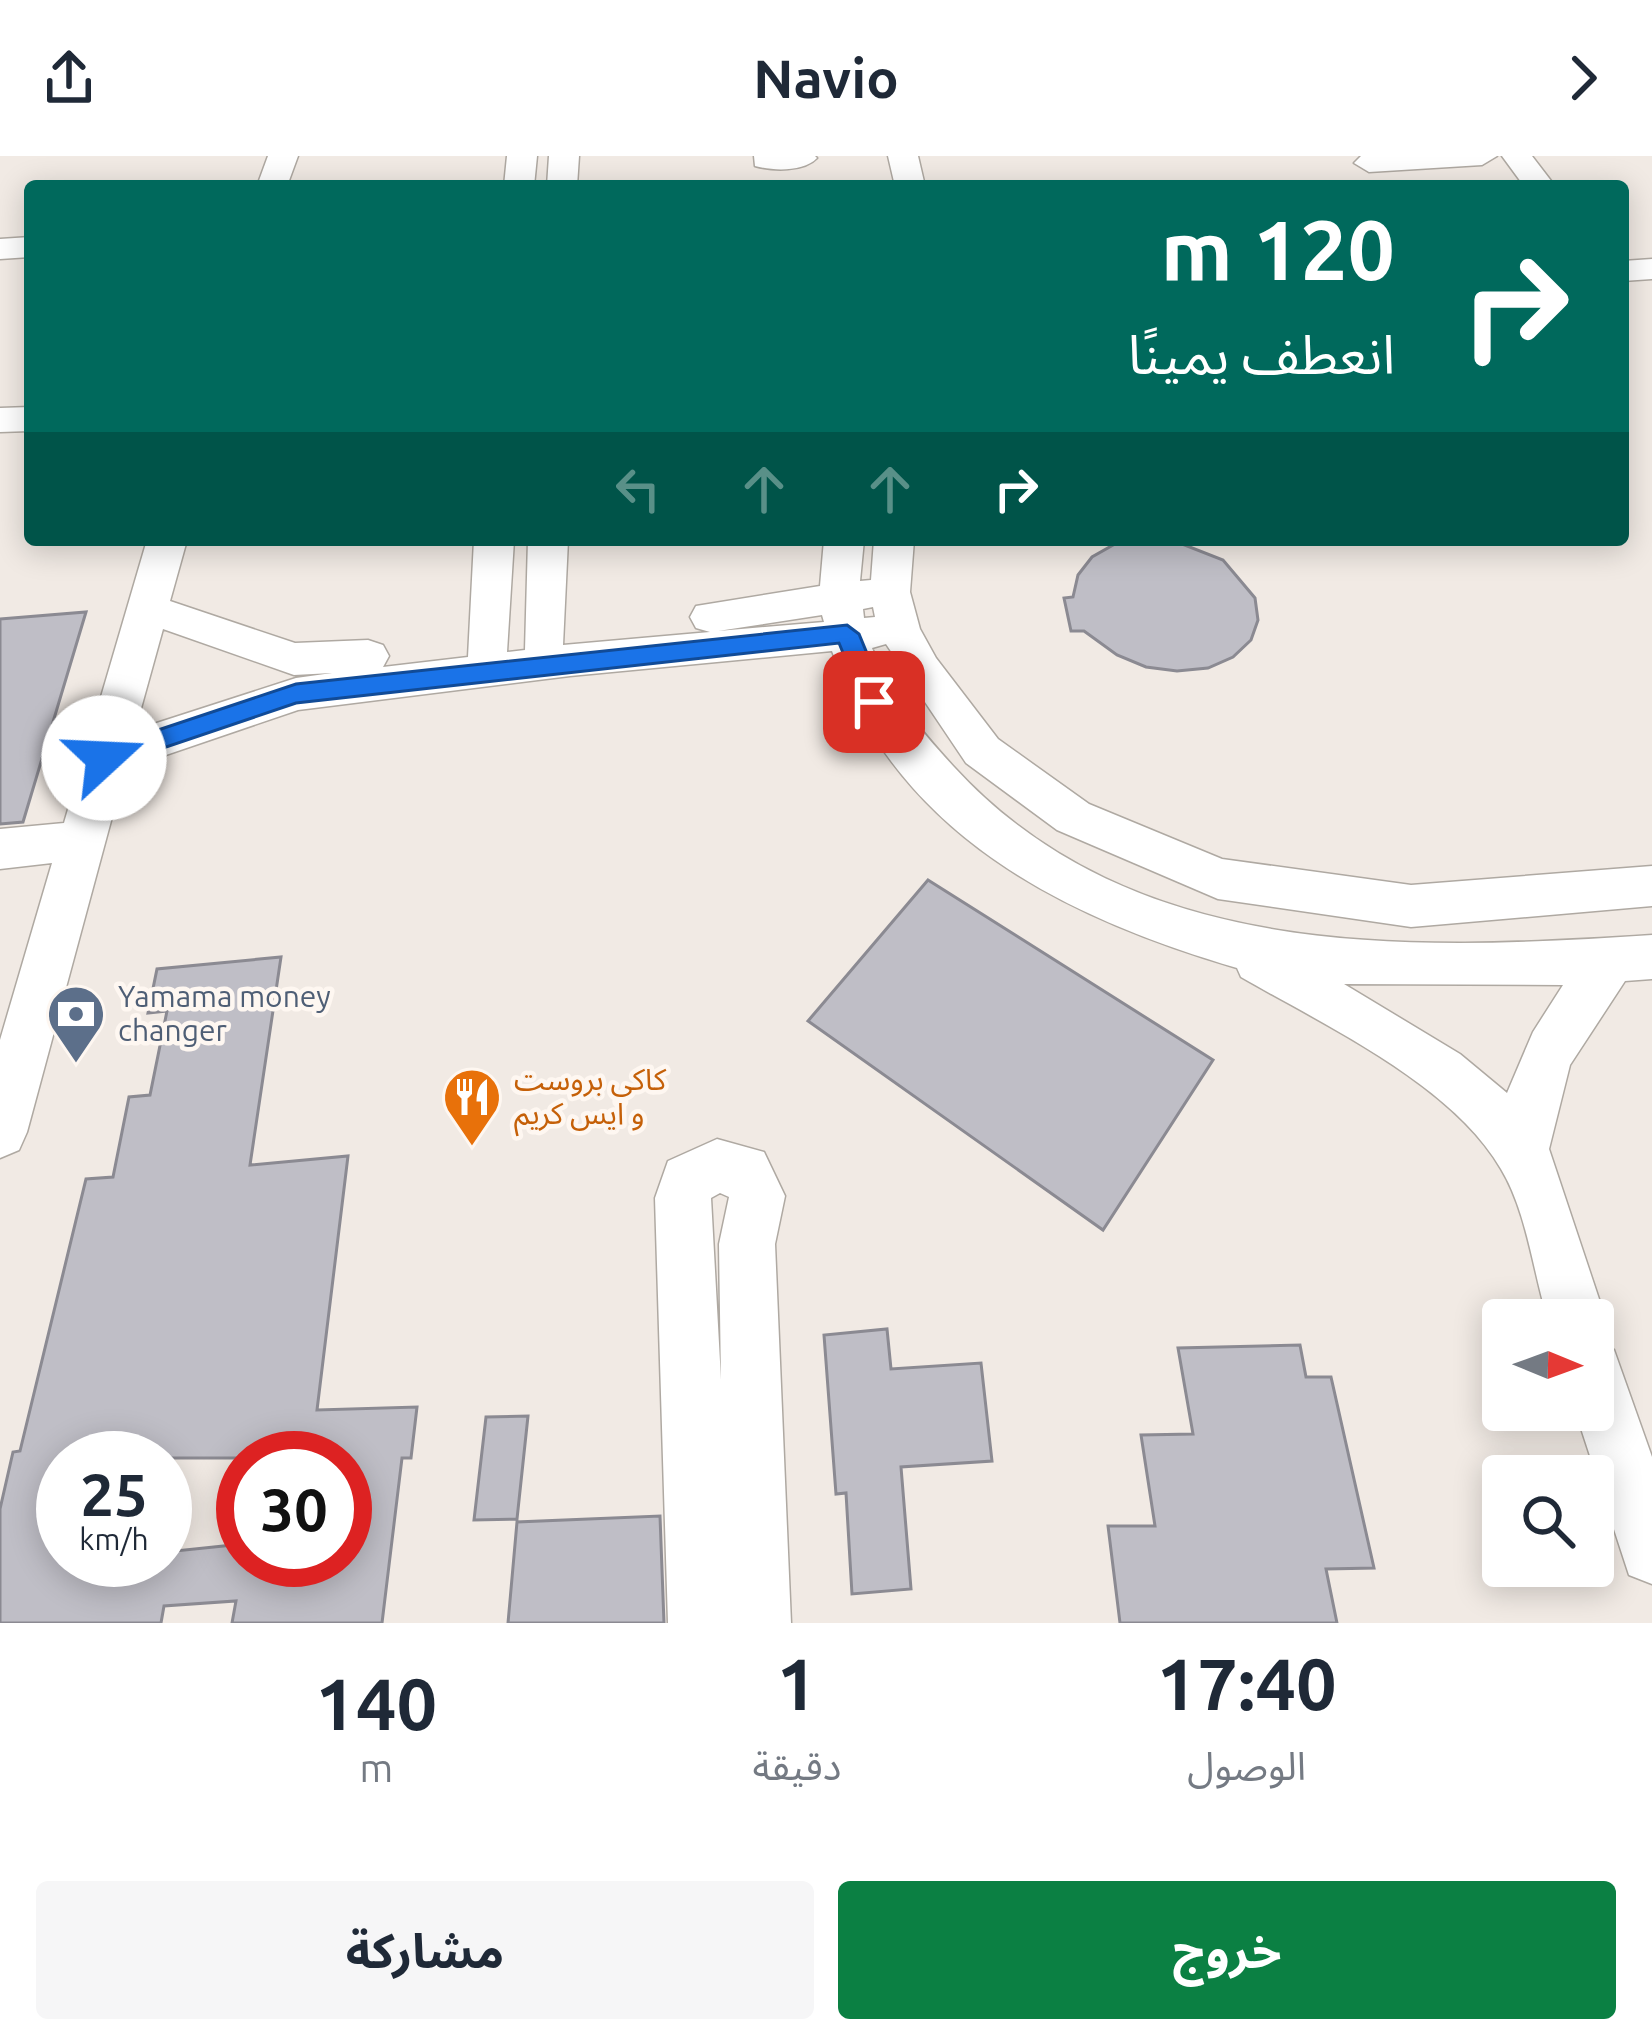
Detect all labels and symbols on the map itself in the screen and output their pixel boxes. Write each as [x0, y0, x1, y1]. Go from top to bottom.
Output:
pin [823, 651, 925, 753]
position arrow [41, 695, 167, 821]
place label: Yamama money changer [118, 979, 331, 1047]
bank icon: Yamama money changer [45, 983, 107, 1065]
place label: كاكي بروست و ايس كريم [514, 1062, 667, 1137]
restaurant icon: كاكي بروست و ايس كريم [441, 1066, 503, 1148]
north arrow [1482, 1299, 1614, 1431]
speed limit sign: 30 [216, 1431, 372, 1587]

